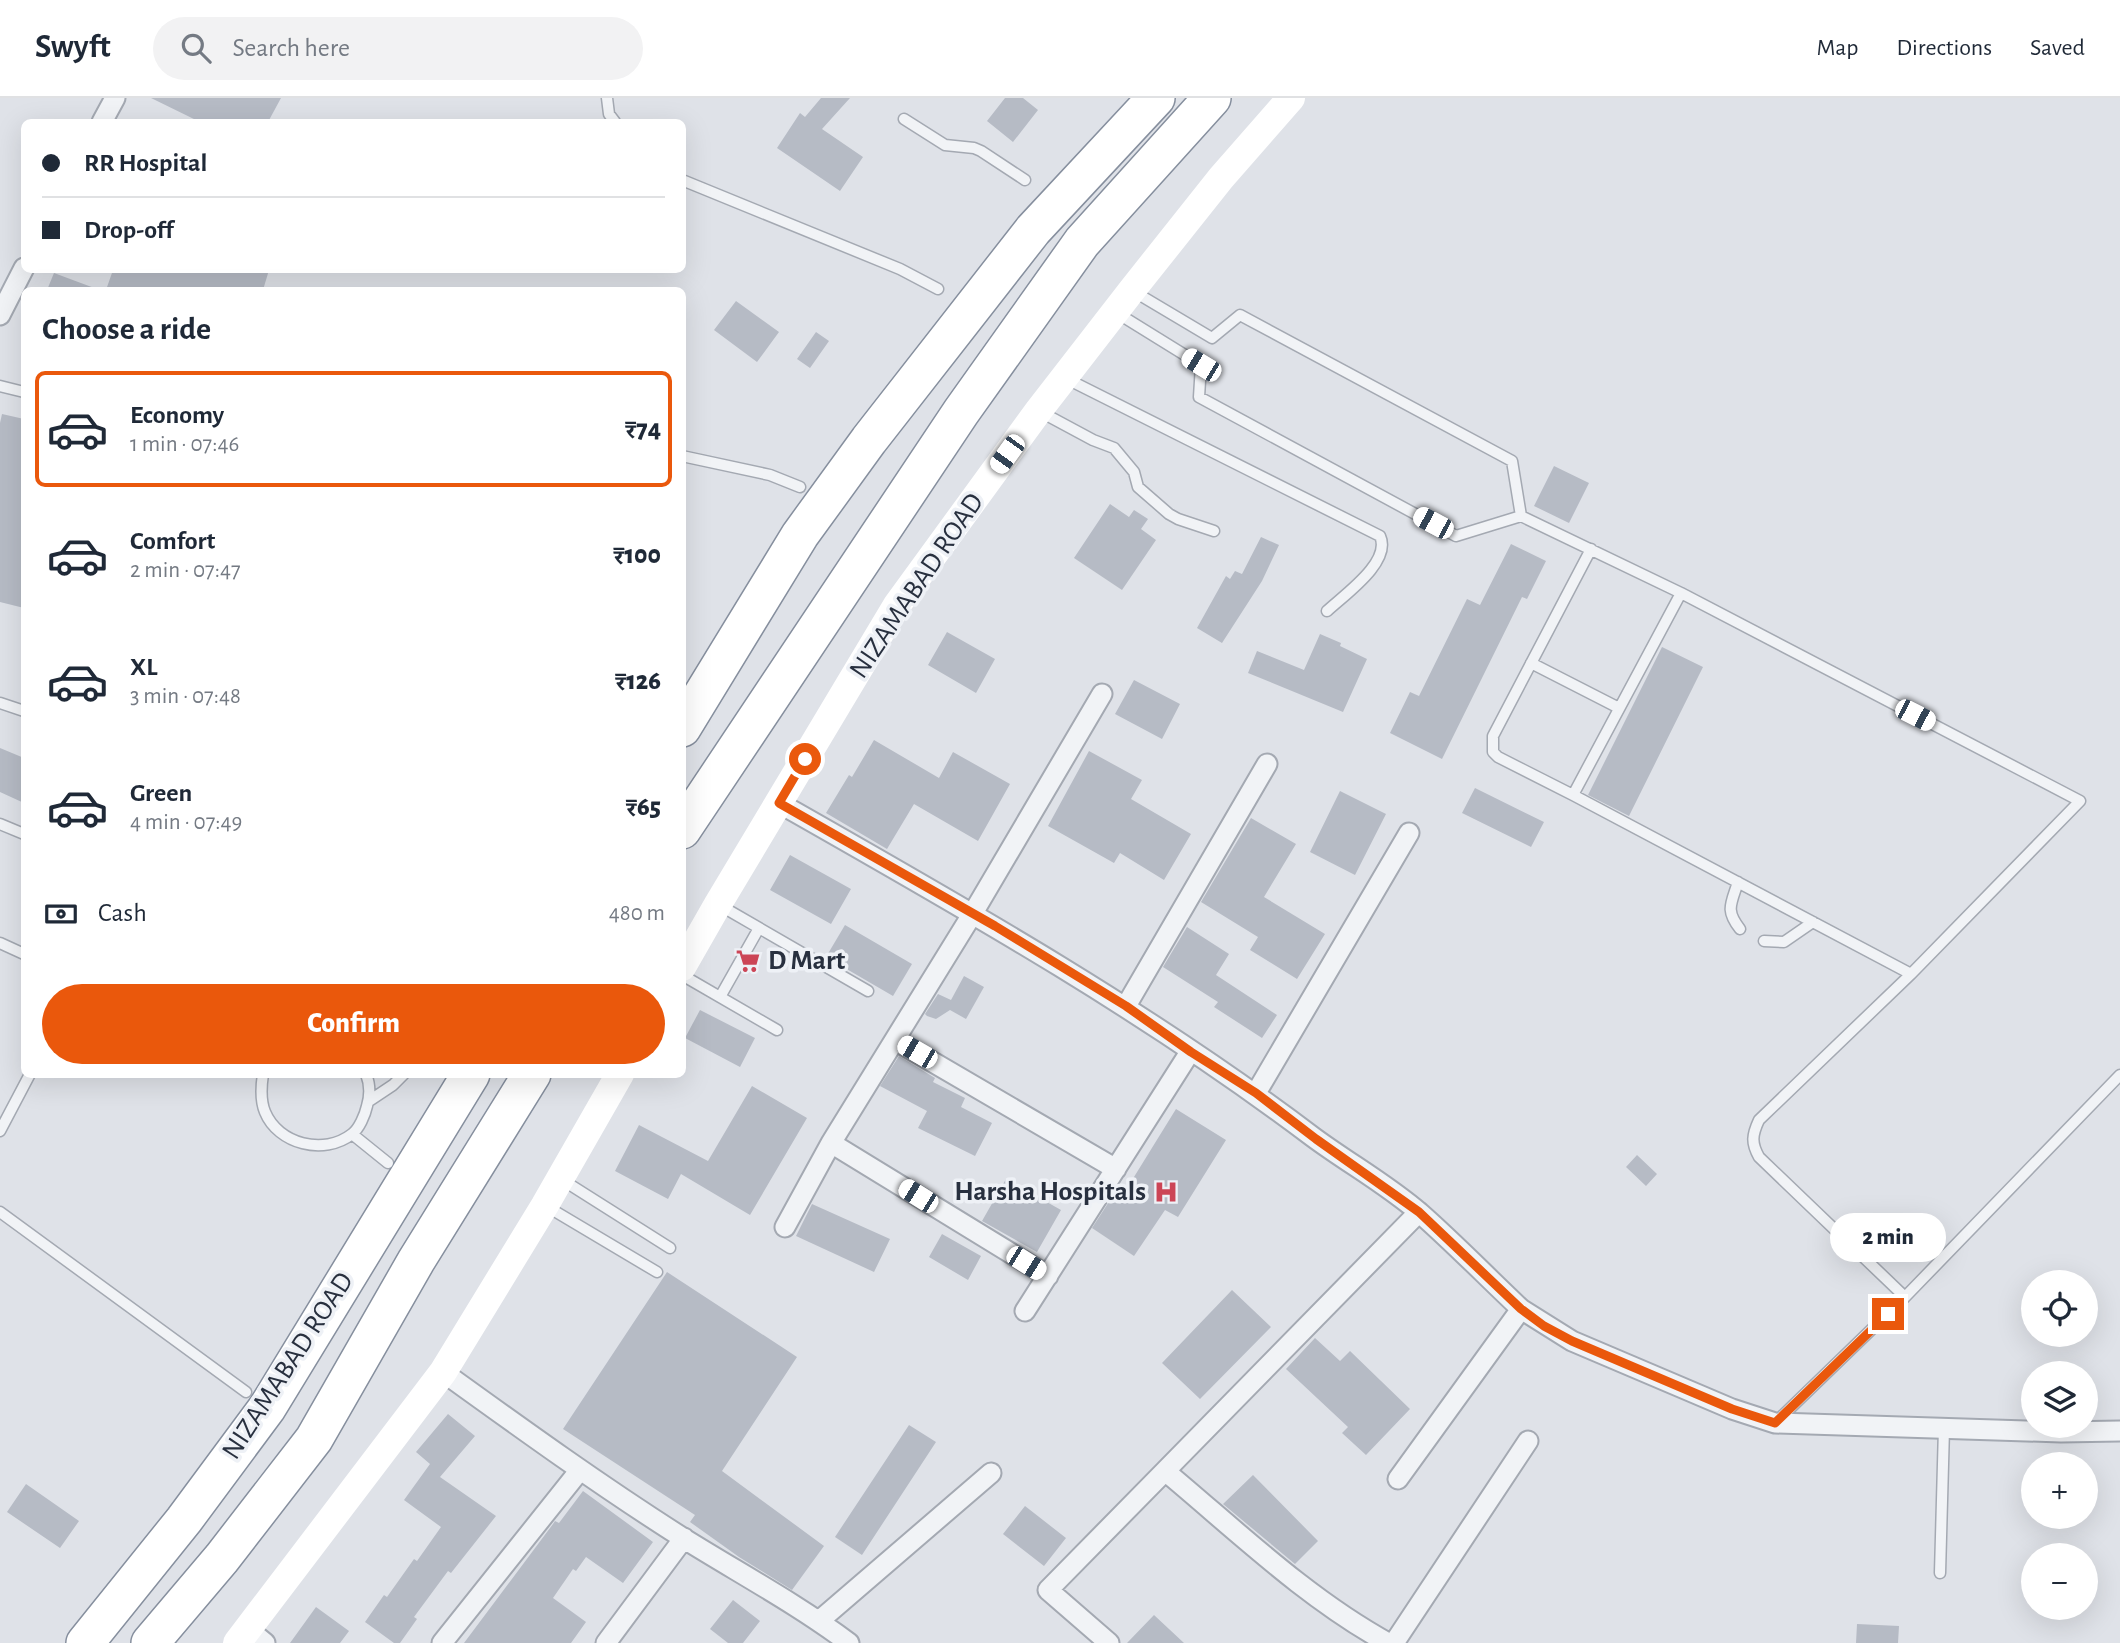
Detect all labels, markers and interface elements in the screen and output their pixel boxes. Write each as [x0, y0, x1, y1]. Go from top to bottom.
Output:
search box [153, 17, 643, 80]
icon: search [177, 29, 215, 67]
text: Swyft [35, 31, 111, 64]
text: Search here [233, 35, 350, 61]
text: Map [1816, 36, 1858, 60]
text: Directions [1896, 36, 1992, 60]
text: Saved [2030, 36, 2085, 60]
text: RR Hospital [84, 150, 207, 176]
text: Drop-off [84, 217, 173, 243]
text: Choose a ride [42, 313, 211, 345]
car [1178, 345, 1225, 385]
icon: car [46, 398, 109, 461]
text: Economy [130, 402, 224, 428]
text: ₹74 [625, 416, 661, 442]
car [987, 431, 1028, 477]
text: 1 min · 07:46 [130, 433, 239, 456]
street label: NIZAMABAD ROAD [845, 488, 989, 684]
car [1410, 504, 1457, 542]
icon: car [46, 524, 109, 587]
text: Comfort [130, 528, 215, 554]
text: ₹100 [613, 542, 661, 568]
text: 2 min · 07:47 [130, 559, 241, 582]
icon: car [46, 650, 109, 713]
text: XL [130, 654, 157, 680]
text: ₹126 [615, 668, 661, 694]
text: 3 min · 07:48 [130, 685, 241, 708]
car [1892, 696, 1939, 734]
route start [789, 743, 821, 775]
icon: car [46, 776, 109, 839]
text: Green [130, 780, 192, 806]
text: ₹65 [626, 794, 661, 820]
text: 4 min · 07:49 [130, 811, 242, 834]
icon: cash [42, 895, 80, 933]
text: Cash [98, 900, 147, 926]
text: 480 m [609, 902, 665, 925]
supermarket icon: D Mart [734, 947, 762, 975]
place label: D Mart [768, 947, 846, 975]
button: Confirm [42, 984, 665, 1064]
car [894, 1032, 941, 1072]
car [895, 1176, 942, 1216]
place label: Harsha Hospitals [954, 1178, 1146, 1206]
hospital icon: Harsha Hospitals [1152, 1178, 1180, 1206]
callout: 2 min [1830, 1212, 1946, 1262]
text: 2 min [1862, 1226, 1914, 1249]
car [1003, 1243, 1050, 1283]
street label: NIZAMABAD ROAD [217, 1267, 359, 1465]
map controls [2021, 1270, 2098, 1620]
button: locate [2021, 1270, 2098, 1347]
route end [1872, 1298, 1904, 1330]
button: layers [2021, 1361, 2098, 1438]
button: + [2021, 1452, 2098, 1529]
button: − [2021, 1543, 2098, 1620]

